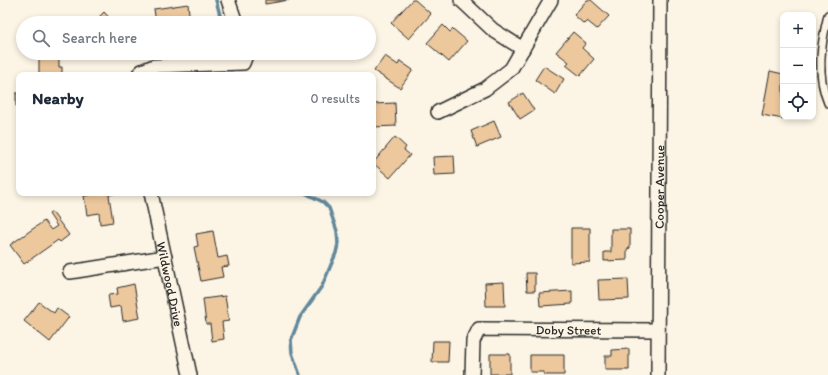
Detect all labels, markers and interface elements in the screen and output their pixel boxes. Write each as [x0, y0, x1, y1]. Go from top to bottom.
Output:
map controls [780, 12, 816, 120]
button: + [780, 12, 816, 48]
search box [16, 16, 376, 60]
icon: search [30, 27, 52, 49]
text: Search here [62, 29, 137, 47]
button: − [780, 48, 816, 84]
button: locate [780, 84, 816, 120]
text: Nearby [32, 88, 84, 108]
text: 0 results [310, 91, 360, 106]
street label: Cooper Avenue [651, 145, 667, 229]
street label: Wildwood Drive [154, 240, 187, 328]
street label: Doby Street [536, 322, 602, 337]

